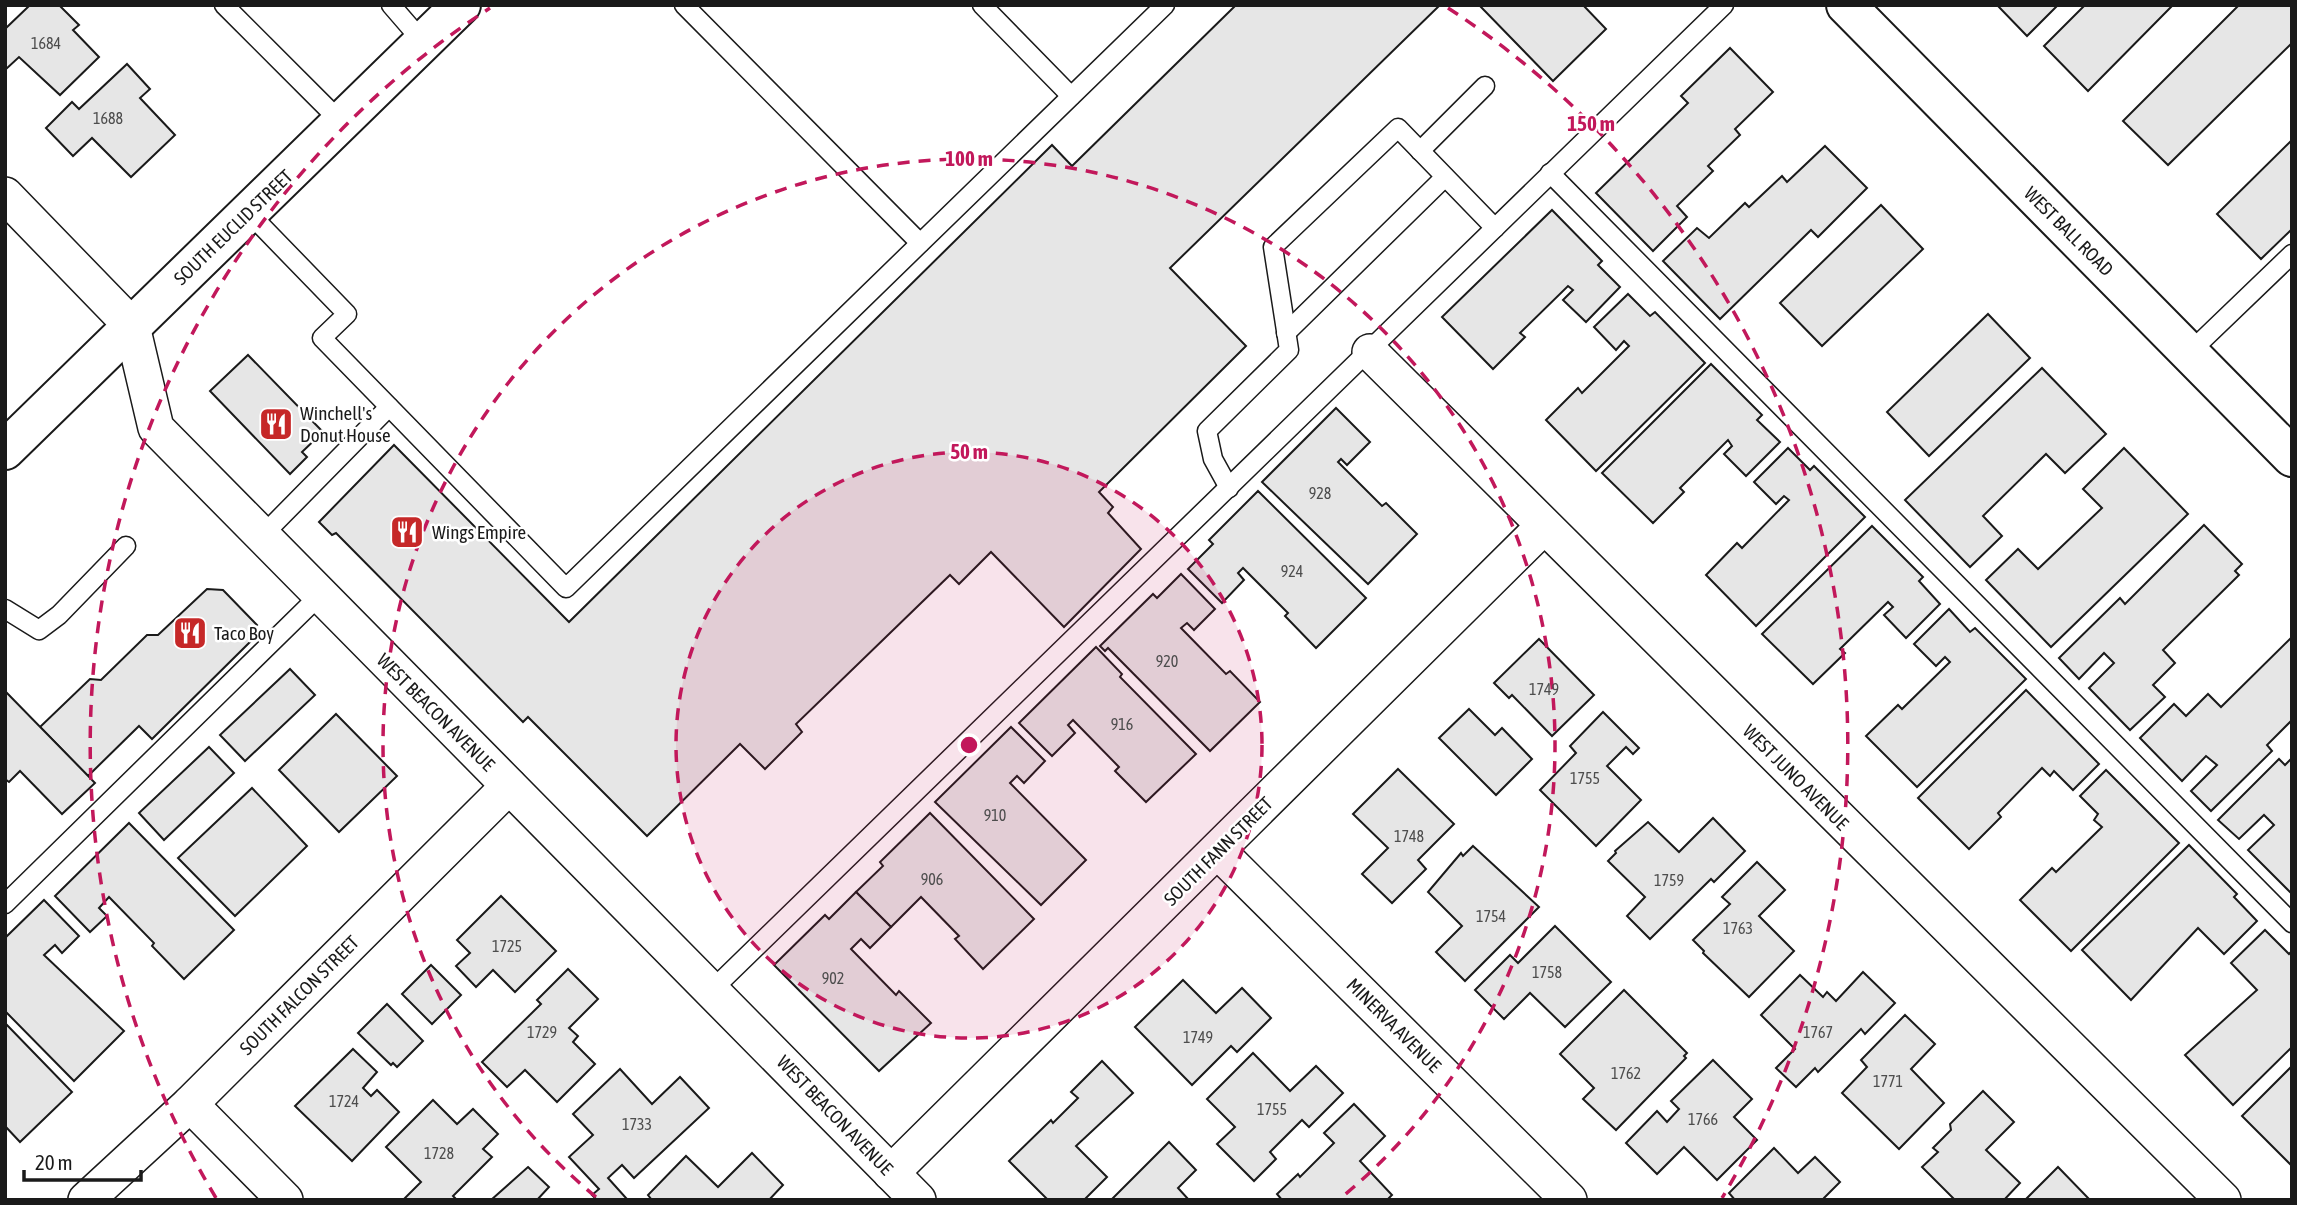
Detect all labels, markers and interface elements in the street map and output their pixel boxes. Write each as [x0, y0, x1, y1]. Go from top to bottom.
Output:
house number: 1684 [31, 34, 61, 52]
house number: 1688 [93, 109, 123, 127]
text: 150 m [1567, 111, 1615, 135]
text: 100 m [945, 146, 993, 170]
street label: SOUTH EUCLID STREET [169, 164, 297, 289]
street label: WEST BALL ROAD [2020, 182, 2118, 280]
place label: Winchell's Donut House [300, 402, 391, 446]
restaurant icon: Winchell's Donut House [257, 405, 295, 443]
text: 50 m [950, 439, 988, 463]
house number: 928 [1309, 484, 1331, 502]
restaurant icon: Wings Empire [388, 513, 426, 551]
place label: Wings Empire [432, 521, 526, 543]
house number: 924 [1281, 562, 1303, 580]
restaurant icon: Taco Boy [171, 614, 209, 652]
place label: Taco Boy [214, 622, 274, 644]
street label: WEST BEACON AVENUE [373, 649, 499, 775]
house number: 920 [1156, 652, 1178, 670]
house number: 1749 [1529, 680, 1559, 698]
house number: 916 [1111, 715, 1133, 733]
street label: WEST JUNO AVENUE [1739, 720, 1853, 834]
centre of rings [957, 733, 981, 757]
house number: 1755 [1570, 769, 1600, 787]
street label: SOUTH FANN STREET [1159, 792, 1277, 910]
house number: 910 [984, 806, 1006, 824]
house number: 1748 [1394, 827, 1424, 845]
house number: 906 [921, 870, 943, 888]
house number: 1759 [1654, 871, 1684, 889]
house number: 1754 [1476, 907, 1506, 925]
house number: 1763 [1723, 919, 1753, 937]
street label: SOUTH FALCON STREET [235, 930, 364, 1059]
house number: 1725 [492, 937, 522, 955]
house number: 1758 [1532, 963, 1562, 981]
house number: 902 [822, 969, 844, 987]
street label: MINERVA AVENUE [1342, 973, 1446, 1077]
house number: 1729 [527, 1023, 557, 1041]
house number: 1767 [1803, 1023, 1833, 1041]
house number: 1749 [1183, 1028, 1213, 1046]
street label: WEST BEACON AVENUE [773, 1051, 897, 1179]
house number: 1762 [1611, 1064, 1641, 1082]
house number: 1771 [1873, 1072, 1903, 1090]
house number: 1724 [329, 1092, 359, 1110]
house number: 1755 [1257, 1100, 1287, 1118]
house number: 1766 [1688, 1110, 1718, 1128]
house number: 1733 [622, 1115, 652, 1133]
scale bar [24, 1138, 142, 1182]
house number: 1728 [424, 1144, 454, 1162]
text: 20 m [35, 1150, 73, 1174]

